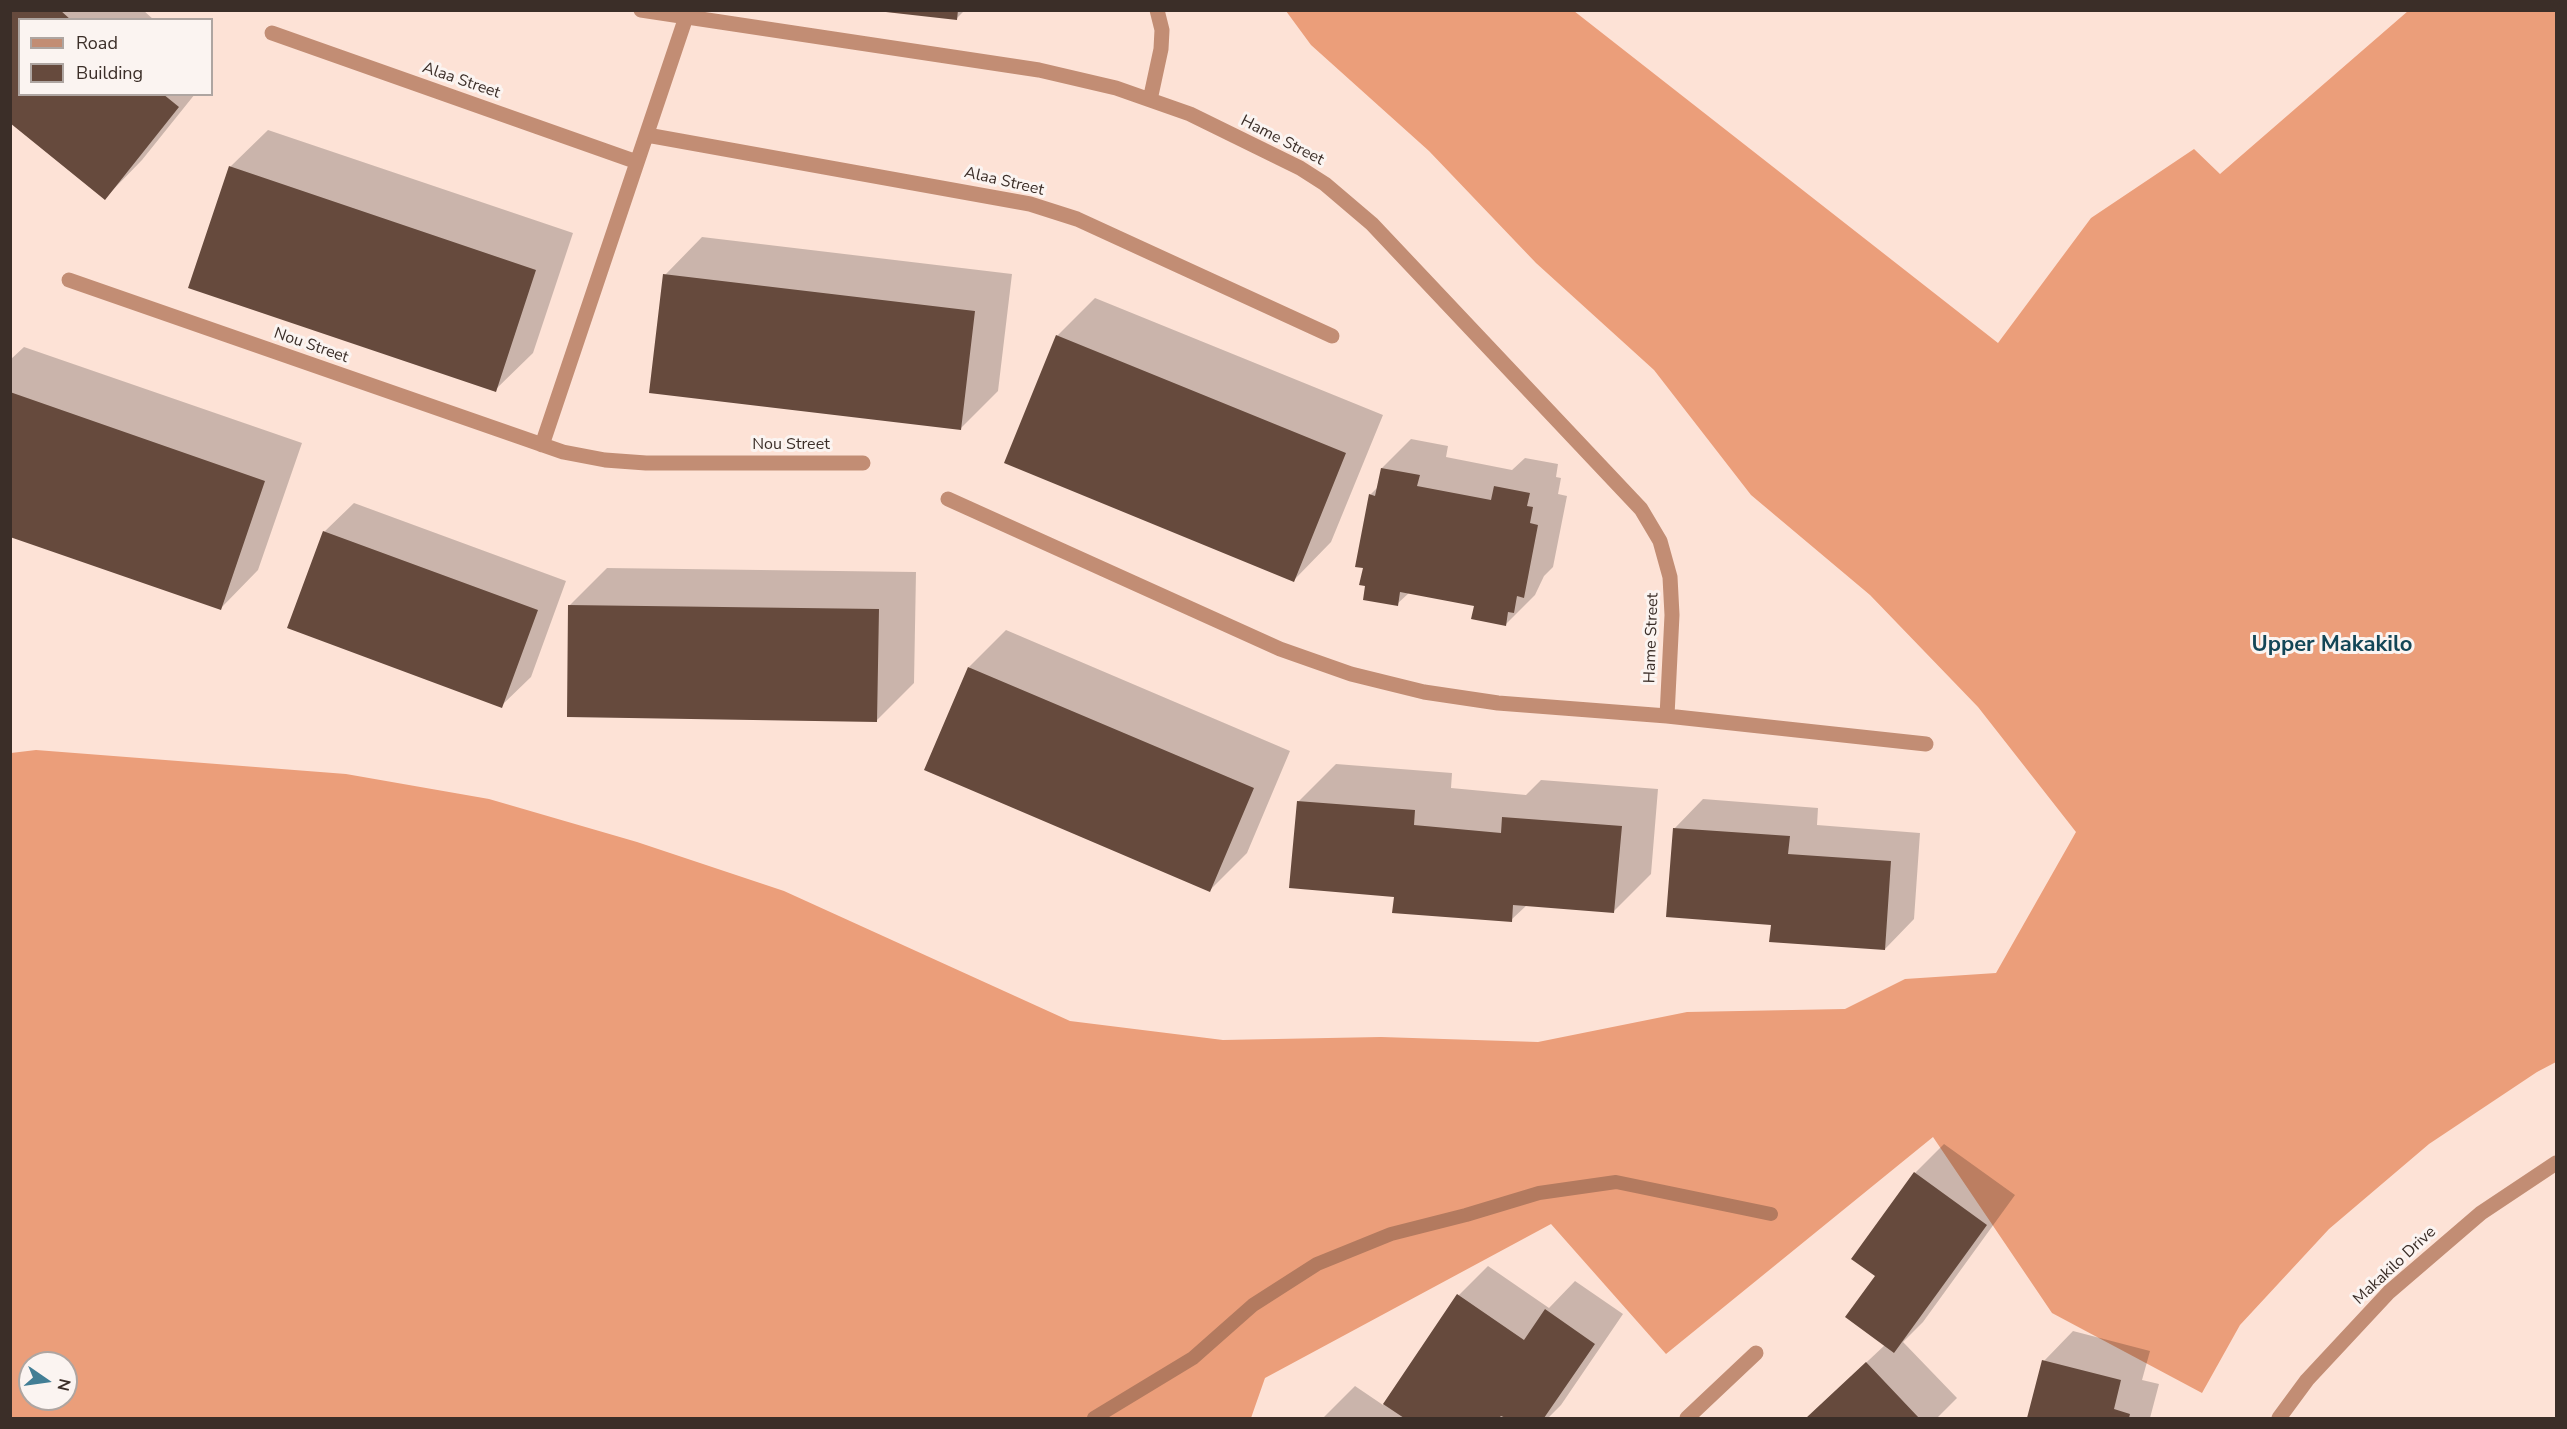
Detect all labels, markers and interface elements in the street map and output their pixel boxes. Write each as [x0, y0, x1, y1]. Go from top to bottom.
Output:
legend [18, 18, 213, 96]
text: Road [76, 31, 118, 55]
street label: Alaa Street [420, 59, 502, 103]
text: Building [76, 61, 143, 85]
street label: Hame Street [1237, 112, 1327, 170]
street label: Alaa Street [962, 164, 1046, 200]
street label: Nou Street [271, 324, 351, 368]
street label: Nou Street [752, 435, 830, 455]
street label: Hame Street [1641, 592, 1663, 684]
district label: Upper Makakilo [2252, 633, 2412, 659]
street label: Makakilo Drive [2350, 1223, 2440, 1309]
north arrow [18, 1351, 78, 1411]
text: N [52, 1376, 76, 1393]

